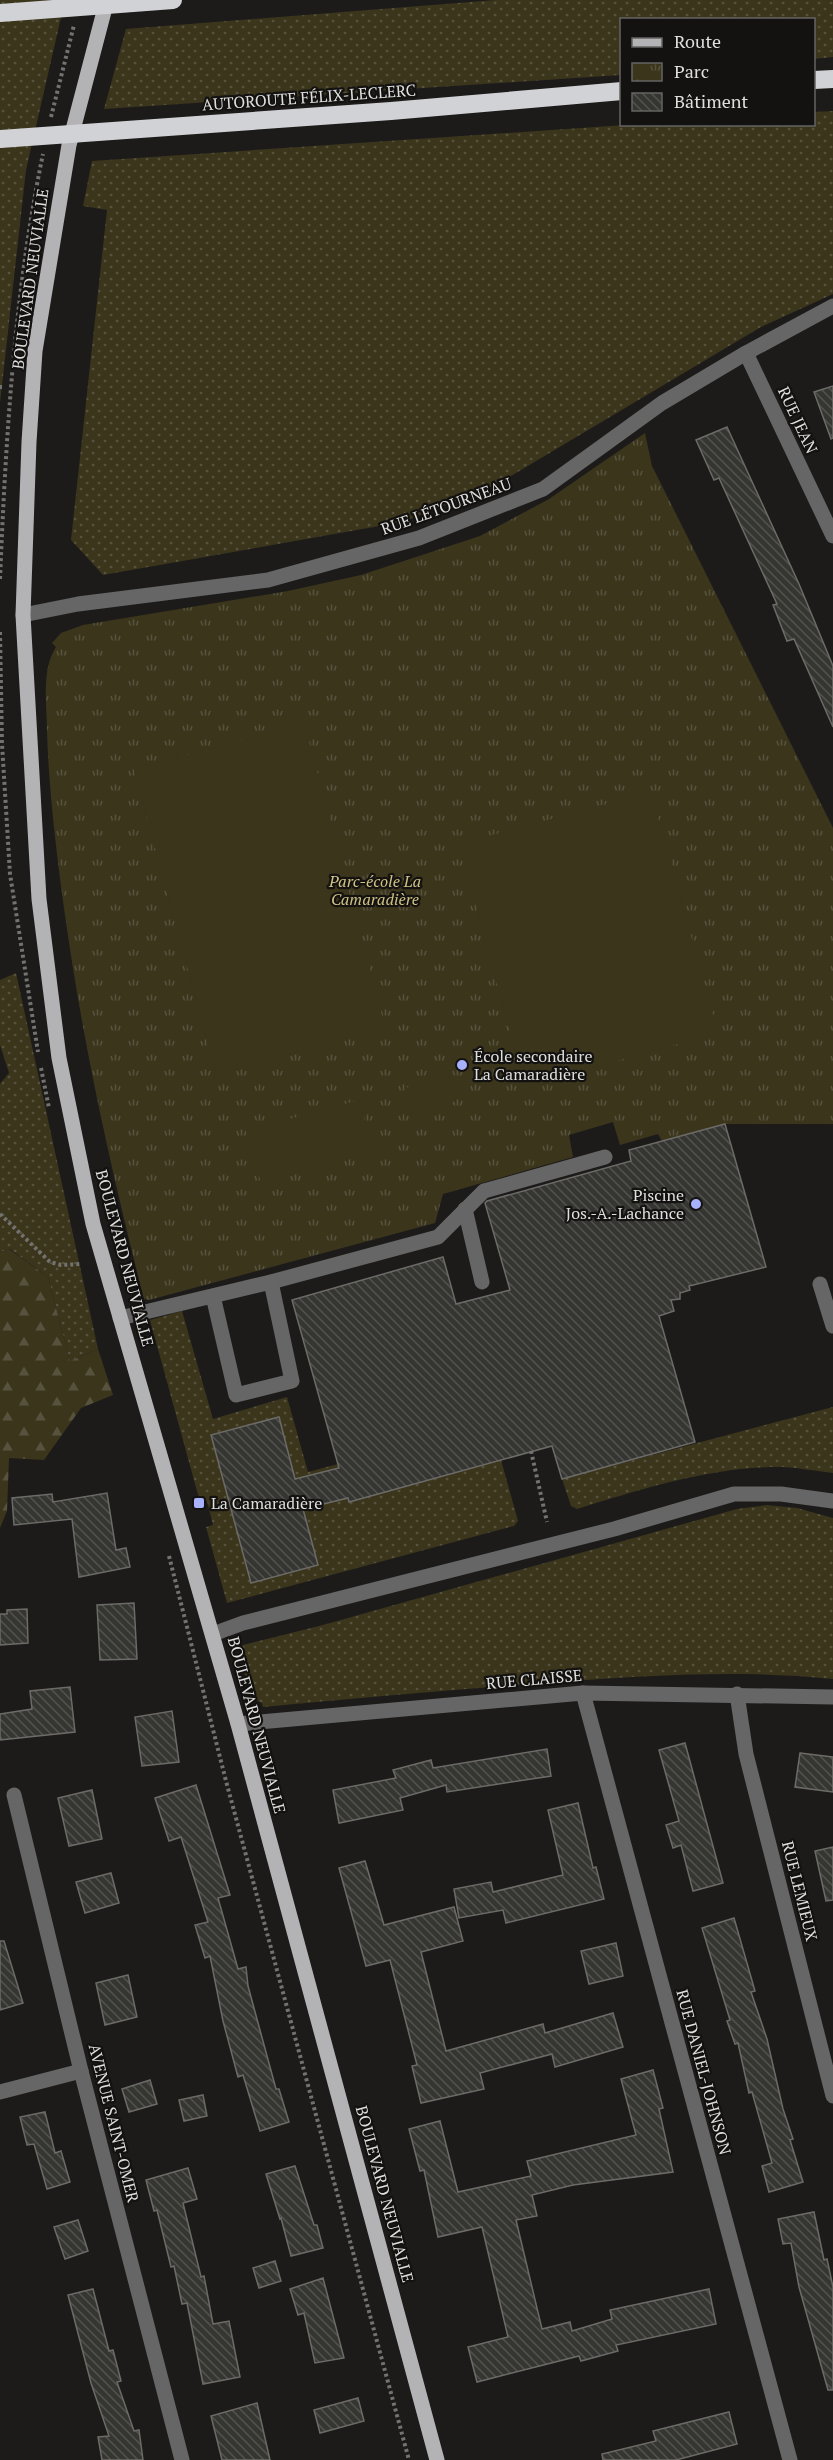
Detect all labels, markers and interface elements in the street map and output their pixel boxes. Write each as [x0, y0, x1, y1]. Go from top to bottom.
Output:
legend [620, 18, 815, 126]
text: Route [674, 29, 721, 53]
text: Parc [674, 59, 709, 83]
street label: AUTOROUTE FÉLIX-LECLERC [201, 79, 417, 115]
text: Bâtiment [674, 89, 749, 113]
street label: BOULEVARD NEUVIALLE [6, 187, 54, 371]
street label: RUE JEAN [773, 383, 823, 457]
street label: RUE LÉTOURNEAU [378, 472, 514, 540]
park label: Parc-école La Camaradière [328, 870, 421, 910]
place label: École secondaire La Camaradière [474, 1045, 593, 1085]
marker: École secondaire La Camaradière [455, 1058, 469, 1072]
street label: BOULEVARD NEUVIALLE [91, 1167, 159, 1349]
place label: Piscine Jos.-A.-Lachance [566, 1184, 684, 1224]
marker: Piscine Jos.-A.-Lachance [689, 1197, 703, 1211]
place label: La Camaradière [211, 1492, 322, 1514]
marker: La Camaradière [192, 1496, 206, 1510]
street label: BOULEVARD NEUVIALLE [223, 1634, 291, 1816]
street label: RUE CLAISSE [485, 1664, 583, 1694]
street label: RUE LEMIEUX [777, 1839, 823, 1944]
street label: RUE DANIEL-JOHNSON [671, 1987, 737, 2157]
street label: AVENUE SAINT-OMER [84, 2041, 145, 2206]
street label: BOULEVARD NEUVIALLE [351, 2103, 419, 2285]

